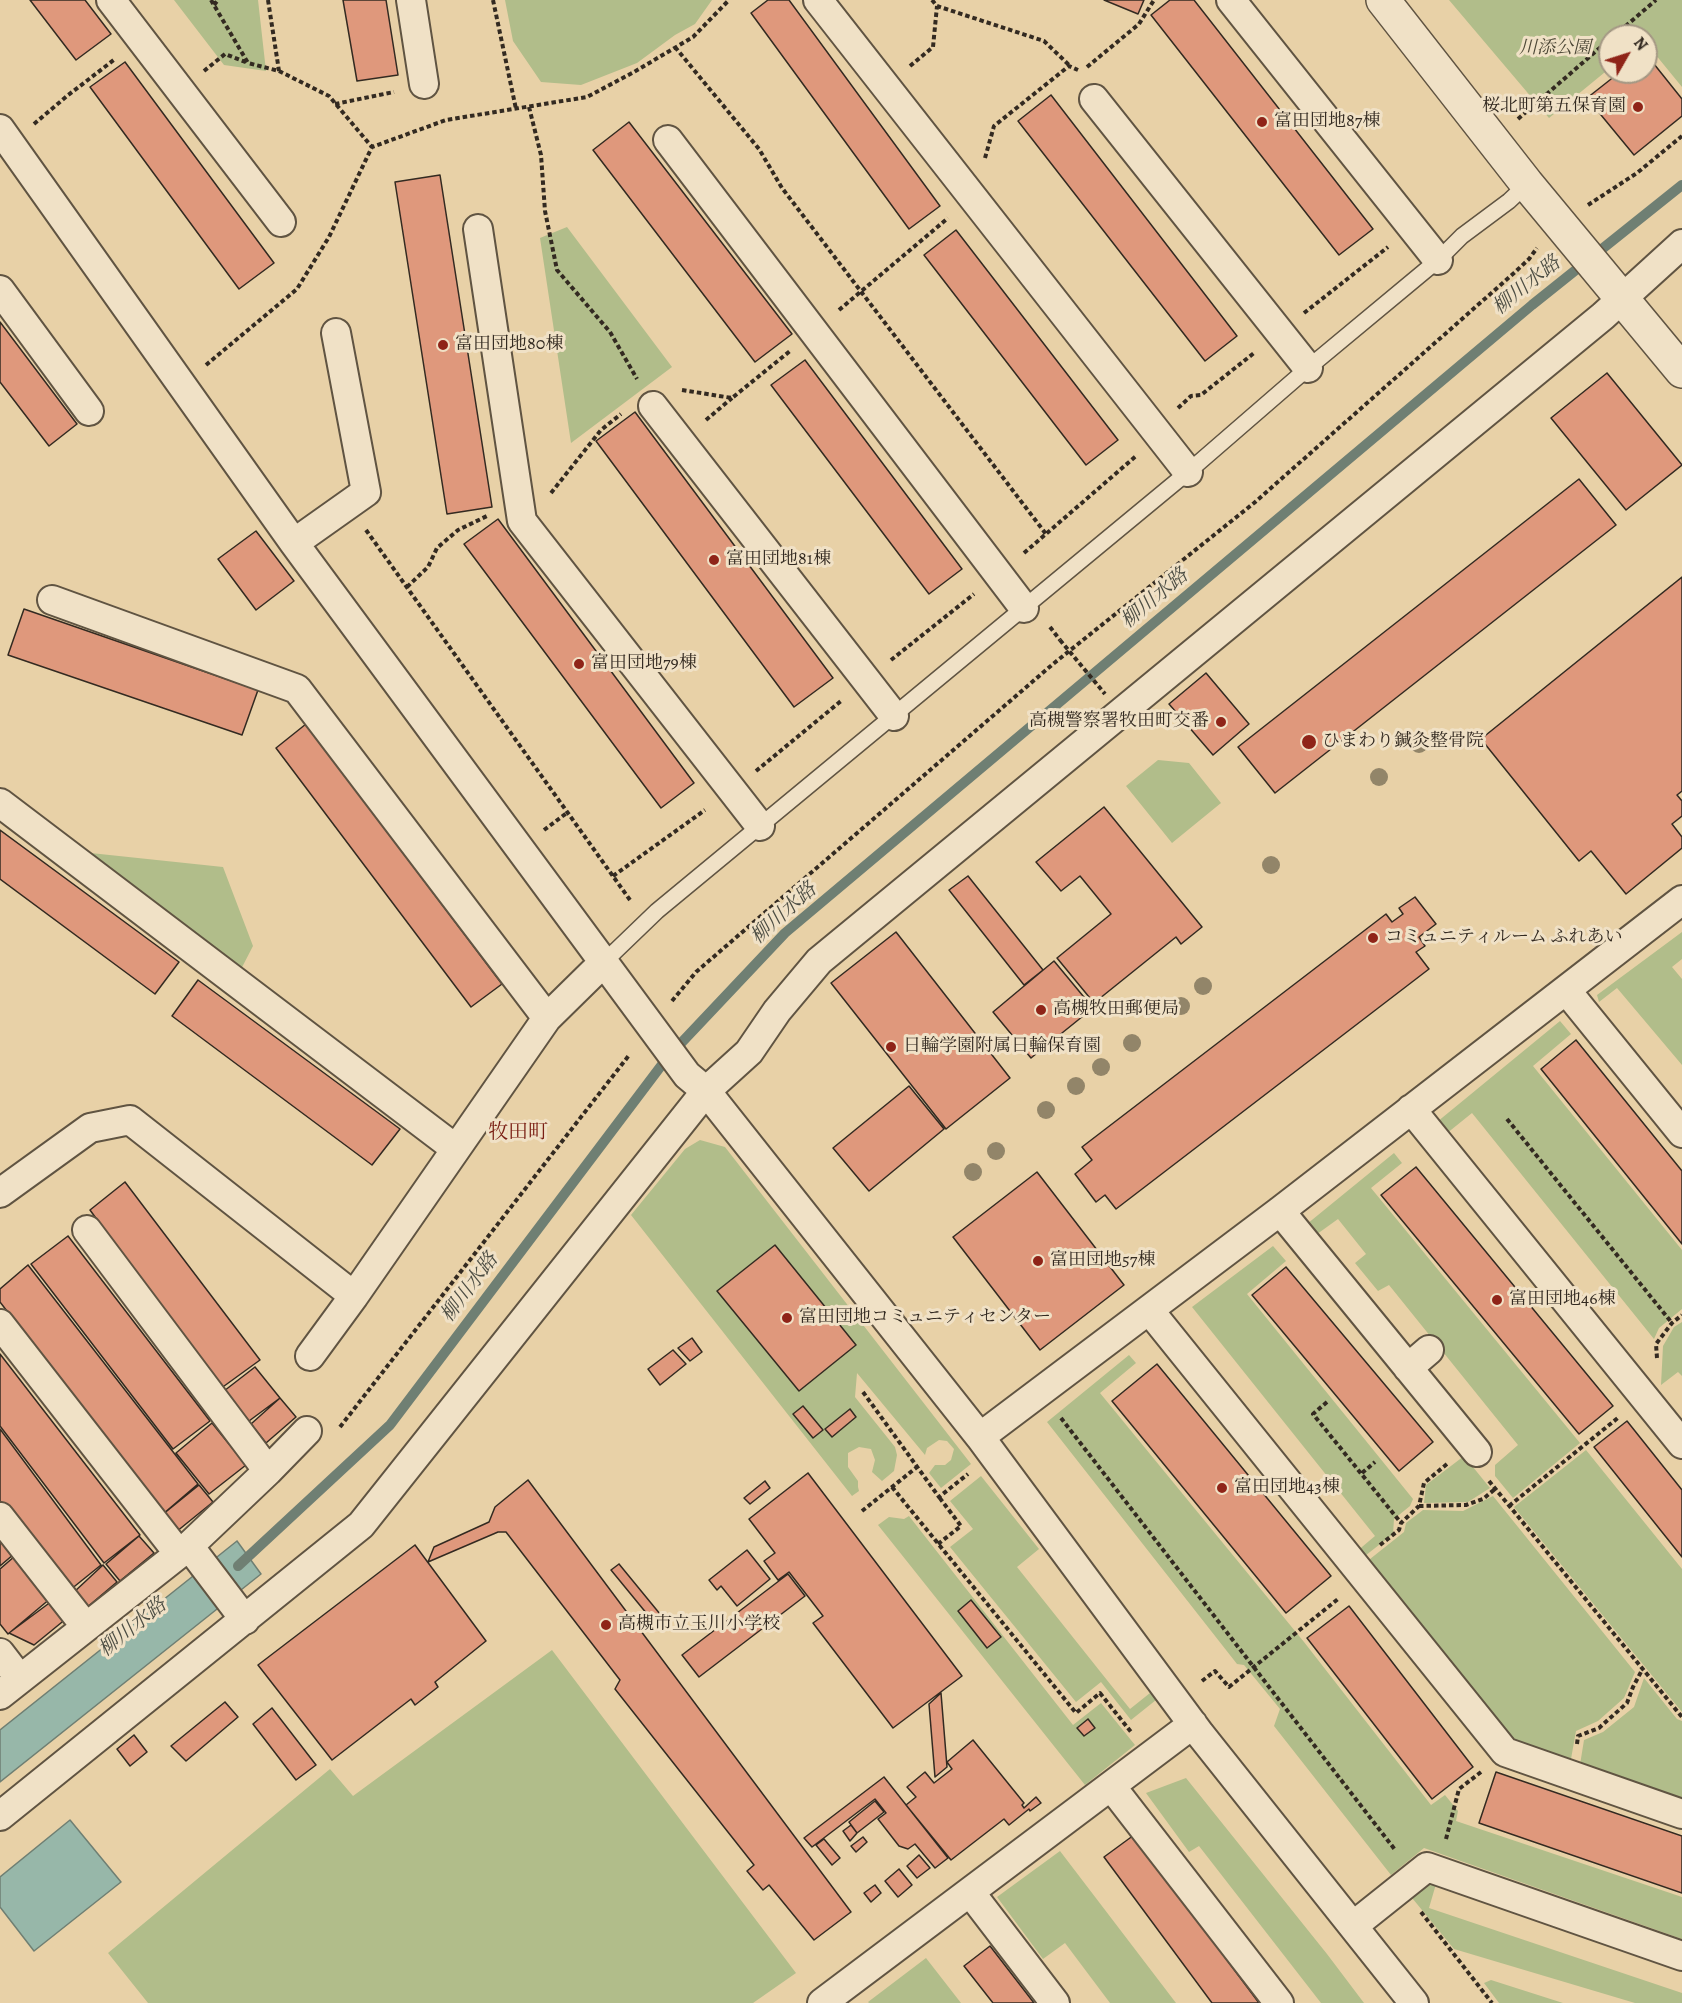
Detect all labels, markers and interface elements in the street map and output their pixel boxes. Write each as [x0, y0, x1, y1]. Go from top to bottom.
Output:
north arrow [1598, 24, 1658, 84]
text: N [1628, 32, 1653, 55]
park label: 川添公園 [1519, 38, 1591, 60]
place label: 桜北町第五保育園 [1482, 96, 1626, 118]
marker: 桜北町第五保育園 [1631, 100, 1645, 114]
place label: 富田団地87棟 [1274, 111, 1380, 133]
marker: 富田団地87棟 [1255, 115, 1269, 129]
water label: 柳川水路 [1488, 252, 1566, 320]
place label: 富田団地80棟 [455, 334, 563, 356]
marker: 富田団地80棟 [436, 338, 450, 352]
place label: 富田団地81棟 [726, 549, 831, 571]
marker: 富田団地81棟 [707, 553, 721, 567]
water label: 柳川水路 [1117, 564, 1193, 634]
place label: 富田団地79棟 [591, 653, 697, 675]
marker: 富田団地79棟 [572, 657, 586, 671]
place label: 高槻警察署牧田町交番 [1029, 711, 1209, 733]
marker: 高槻警察署牧田町交番 [1214, 715, 1228, 729]
place label: ひまわり鍼灸整骨院 [1322, 731, 1484, 753]
marker: ひまわり鍼灸整骨院 [1300, 733, 1318, 751]
water label: 柳川水路 [746, 878, 822, 950]
place label: コミュニティルーム ふれあい [1385, 927, 1623, 949]
marker: コミュニティルーム ふれあい [1366, 931, 1380, 945]
place label: 高槻牧田郵便局 [1053, 999, 1179, 1021]
marker: 高槻牧田郵便局 [1034, 1003, 1048, 1017]
place label: 日輪学園附属日輪保育園 [903, 1036, 1101, 1058]
marker: 日輪学園附属日輪保育園 [884, 1040, 898, 1054]
district label: 牧田町 [488, 1121, 548, 1145]
water label: 柳川水路 [436, 1249, 504, 1327]
place label: 富田団地57棟 [1050, 1250, 1155, 1272]
marker: 富田団地57棟 [1031, 1254, 1045, 1268]
place label: 富田団地46棟 [1509, 1289, 1615, 1311]
marker: 富田団地46棟 [1490, 1293, 1504, 1307]
place label: 富田団地コミュニティセンター [799, 1307, 1051, 1329]
marker: 富田団地コミュニティセンター [780, 1311, 794, 1325]
place label: 富田団地43棟 [1234, 1477, 1340, 1499]
marker: 富田団地43棟 [1215, 1481, 1229, 1495]
water label: 柳川水路 [94, 1594, 172, 1662]
place label: 高槻市立玉川小学校 [618, 1614, 780, 1636]
marker: 高槻市立玉川小学校 [599, 1618, 613, 1632]

